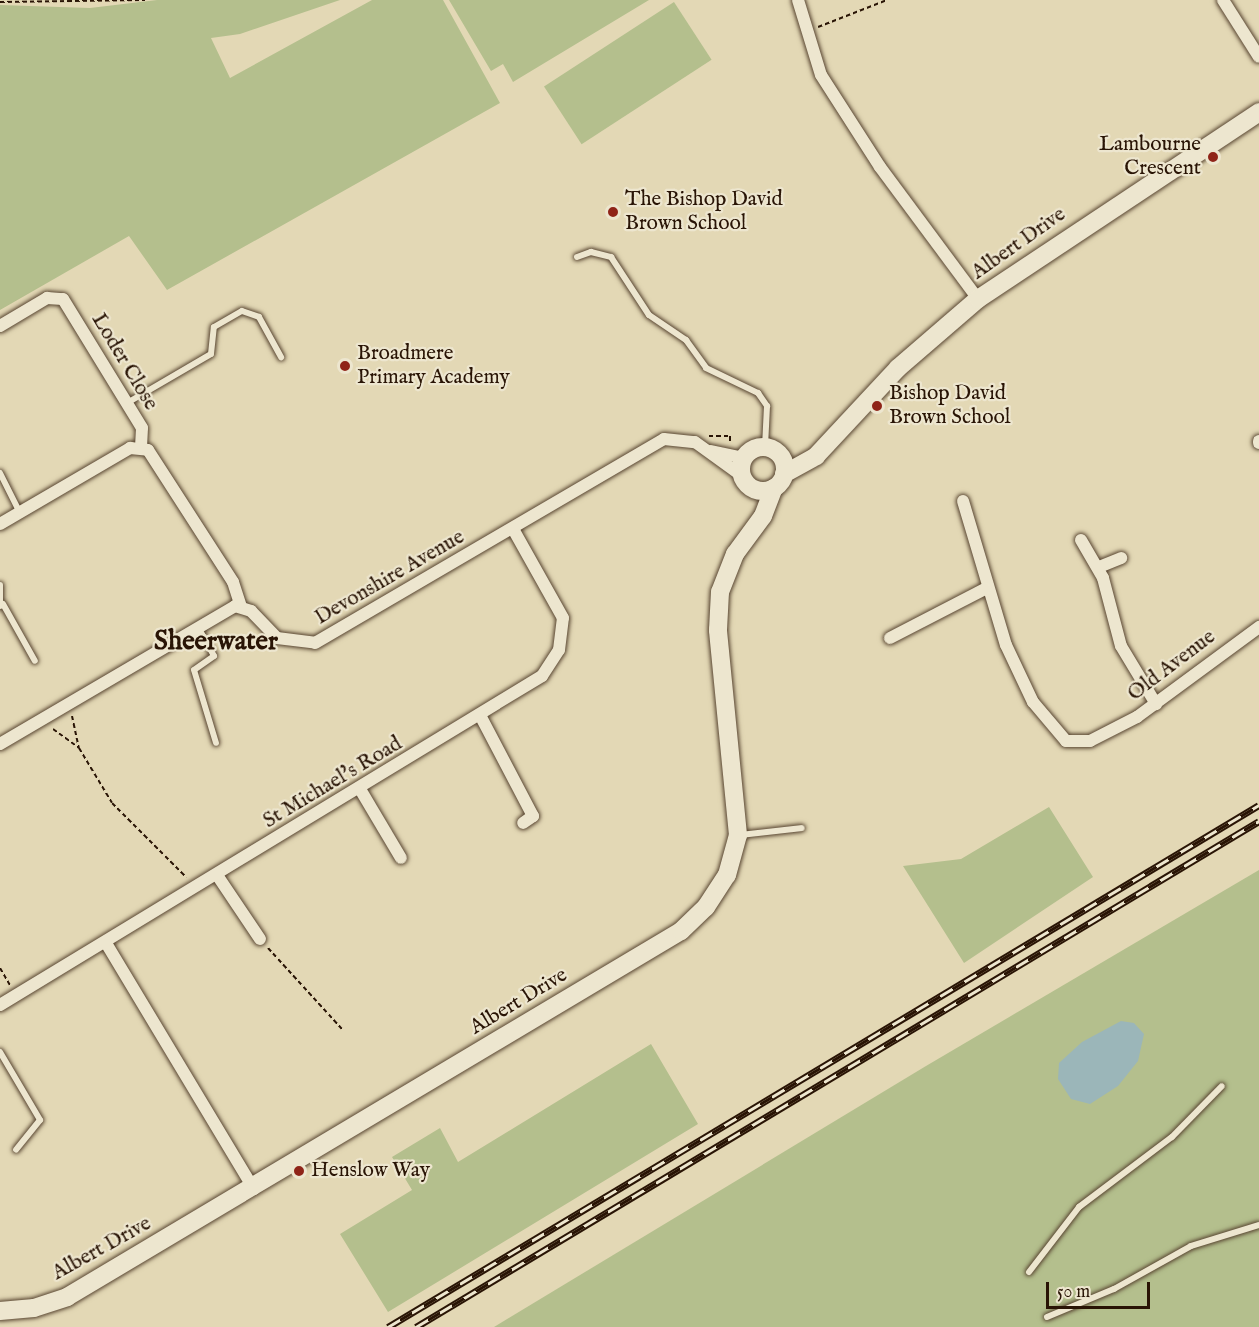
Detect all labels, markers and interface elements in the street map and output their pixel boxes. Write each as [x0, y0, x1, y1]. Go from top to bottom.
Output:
place label: Lambourne Crescent [1099, 132, 1201, 182]
marker: Lambourne Crescent [1206, 150, 1220, 164]
place label: The Bishop David Brown School [625, 187, 783, 237]
street label: Albert Drive [967, 202, 1071, 286]
marker: The Bishop David Brown School [606, 205, 620, 219]
street label: Loder Close [85, 309, 163, 415]
place label: Broadmere Primary Academy [357, 341, 510, 391]
marker: Broadmere Primary Academy [338, 359, 352, 373]
place label: Bishop David Brown School [889, 381, 1010, 431]
marker: Bishop David Brown School [870, 399, 884, 413]
street label: Devonshire Avenue [311, 525, 469, 631]
street label: Old Avenue [1123, 625, 1221, 707]
district label: Sheerwater [154, 627, 278, 659]
street label: St Michael's Road [259, 732, 407, 834]
street label: Albert Drive [466, 963, 572, 1041]
place label: Henslow Way [311, 1158, 430, 1184]
marker: Henslow Way [292, 1164, 306, 1178]
street label: Albert Drive [48, 1212, 156, 1286]
scale bar [1049, 1270, 1152, 1308]
text: 50 m [1057, 1281, 1090, 1304]

